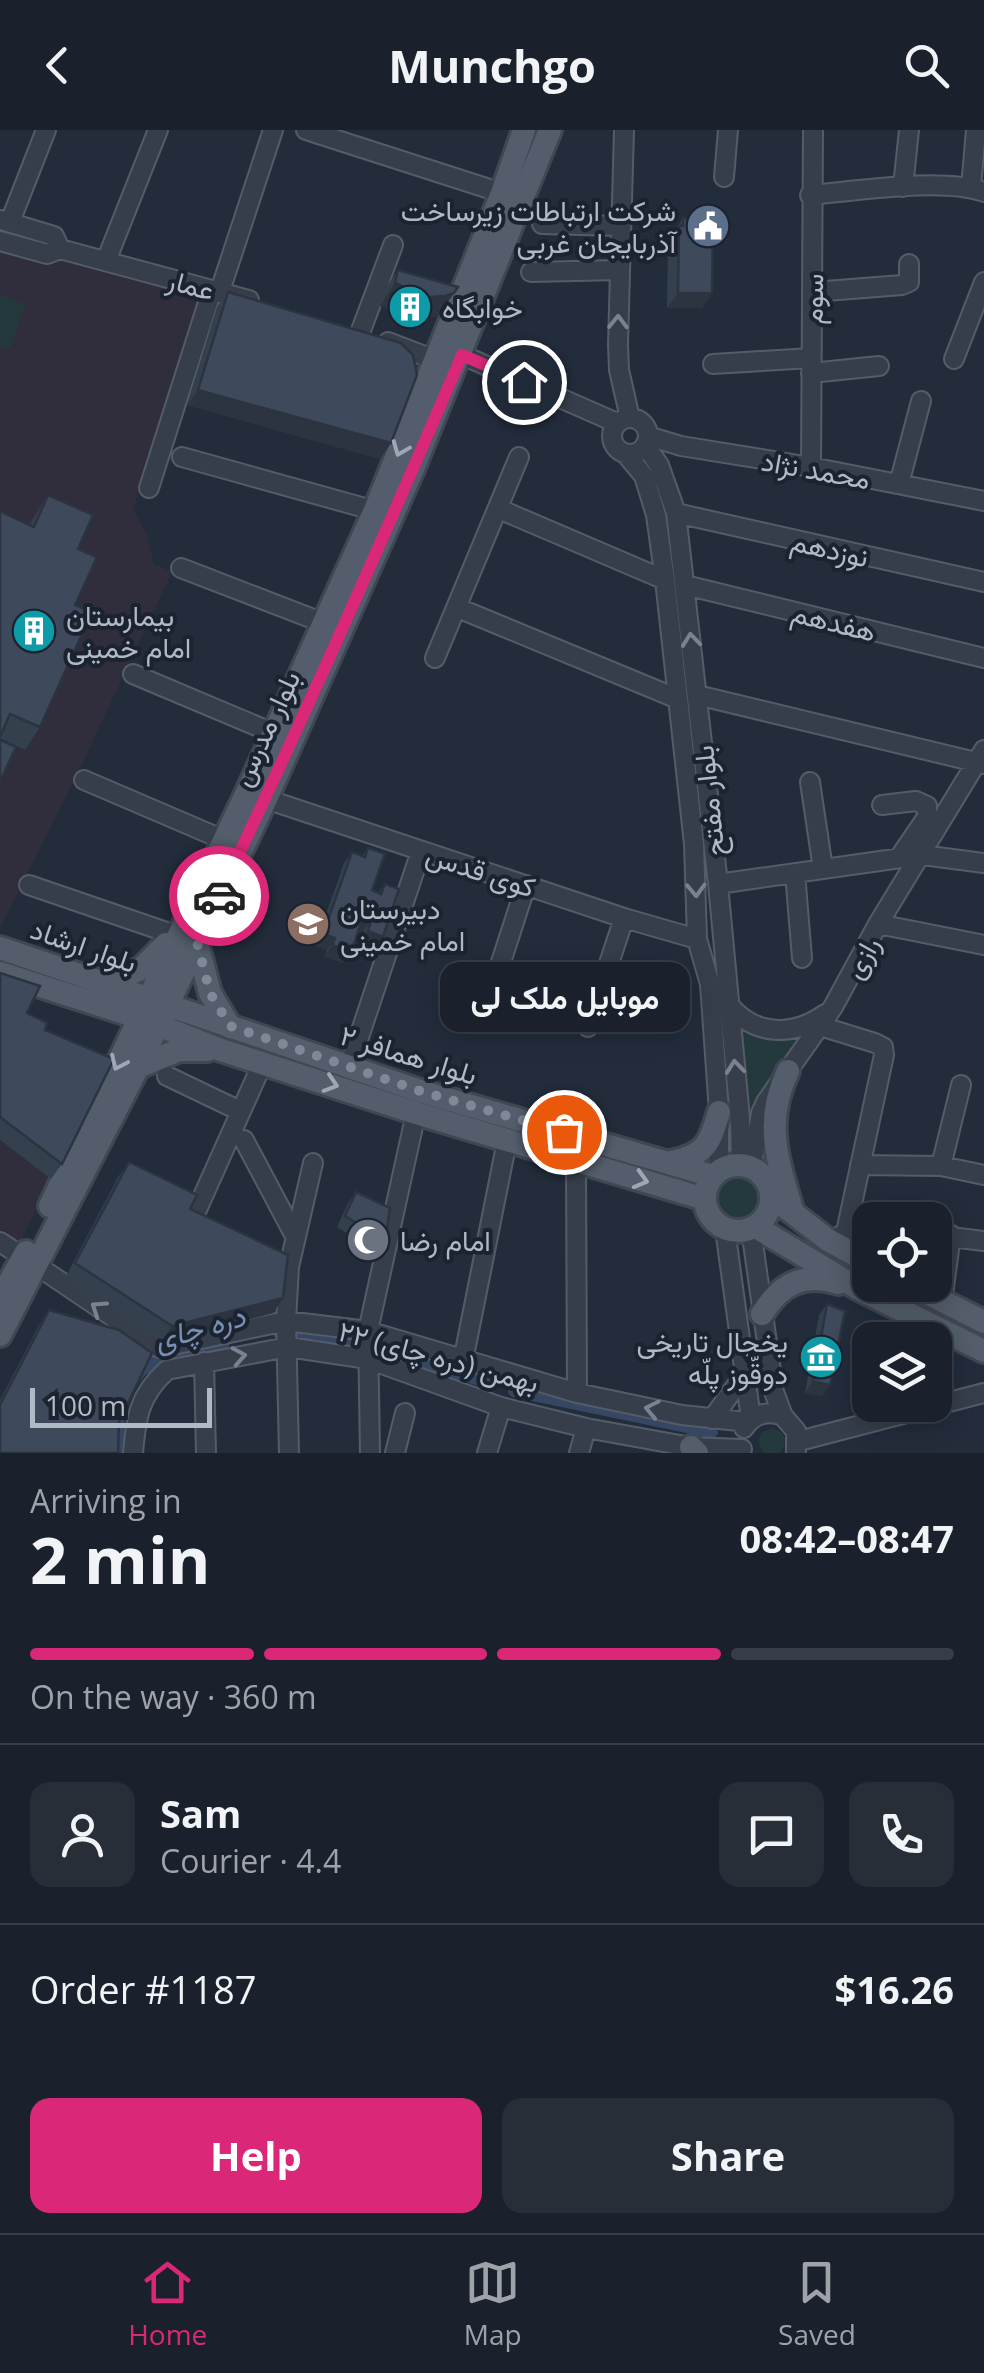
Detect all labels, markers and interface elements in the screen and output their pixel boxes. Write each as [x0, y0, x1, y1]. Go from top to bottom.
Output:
text: Munchgo [388, 35, 596, 96]
icon: back [30, 38, 85, 93]
icon: search [899, 38, 954, 93]
place label: شرکت ارتباطات زیرساخت آذربایجان غربی [401, 191, 679, 261]
public building icon: شرکت ارتباطات زیرساخت آذربایجان غربی [685, 203, 731, 249]
street label: عمار [162, 259, 219, 309]
street label: سوم [793, 273, 832, 325]
building icon: خوابگاه [387, 284, 433, 330]
place label: خوابگاه [442, 288, 523, 326]
one-way arrow [607, 313, 629, 328]
pin [482, 340, 567, 425]
icon: home [497, 355, 552, 410]
one-way arrow [391, 439, 411, 457]
street label: محمد نژاد [759, 441, 873, 497]
street label: نوزدهم [787, 521, 872, 576]
street label: هفدهم [788, 592, 880, 651]
place label: بیمارستان امام خمینی [66, 596, 191, 667]
building icon: بیمارستان امام خمینی [11, 608, 57, 654]
one-way arrow [680, 631, 702, 647]
street label: بلوار مدرس [222, 664, 308, 792]
street label: بلوار مفتح [683, 744, 735, 858]
street label: کوی قدس [422, 835, 540, 905]
courier [169, 846, 269, 946]
icon: car [192, 869, 247, 924]
one-way arrow [685, 883, 706, 899]
place label: دبیرستان امام خمینی [340, 889, 465, 960]
school or university icon: دبیرستان امام خمینی [285, 901, 331, 947]
street label: بلوار ارشاد [26, 909, 142, 981]
street label: رازی [834, 929, 888, 985]
callout: موبایل ملک لی [439, 962, 689, 1032]
text: موبایل ملک لی [471, 975, 659, 1018]
street label: بلوار همافر ۲ [336, 1015, 482, 1093]
one-way arrow [111, 1052, 131, 1070]
one-way arrow [725, 1059, 747, 1075]
one-way arrow [321, 1073, 338, 1093]
pin [522, 1090, 607, 1175]
icon: bag [537, 1105, 592, 1160]
one-way arrow [632, 1169, 649, 1190]
map controls [852, 1202, 952, 1422]
button: locate [852, 1202, 952, 1302]
mosque icon: امام رضا [345, 1217, 391, 1263]
place label: امام رضا [400, 1221, 491, 1260]
water label: دره چای [149, 1294, 250, 1361]
one-way arrow [91, 1301, 109, 1320]
street label: ۲۲ بهمن (دره چای) [334, 1311, 543, 1402]
place label: یخچال تاریخی دوقّوز پلّه [636, 1322, 788, 1393]
button: layers [852, 1322, 952, 1422]
museum icon: یخچال تاریخی دوقّوز پلّه [798, 1334, 844, 1380]
one-way arrow [231, 1346, 248, 1367]
scale bar [30, 1383, 212, 1428]
text: 100 m [45, 1386, 126, 1424]
one-way arrow [644, 1400, 661, 1421]
text: Arriving in [30, 1479, 182, 1522]
text: 08:42–08:47 [740, 1512, 954, 1564]
text: 2 min [30, 1515, 210, 1603]
text: On the way · 360 m [30, 1675, 317, 1718]
button: person [30, 1782, 135, 1887]
button: chat [719, 1782, 824, 1887]
button: phone [849, 1782, 954, 1887]
text: Sam [160, 1787, 241, 1839]
text: Courier · 4.4 [160, 1839, 341, 1882]
text: Order #1187 [30, 1963, 257, 2015]
text: $16.26 [835, 1963, 954, 2015]
button: Help [30, 2098, 482, 2213]
button: Share [502, 2098, 954, 2213]
tab: Home [128, 2255, 207, 2353]
tab: Map [464, 2255, 522, 2353]
tab: Saved [778, 2255, 856, 2353]

